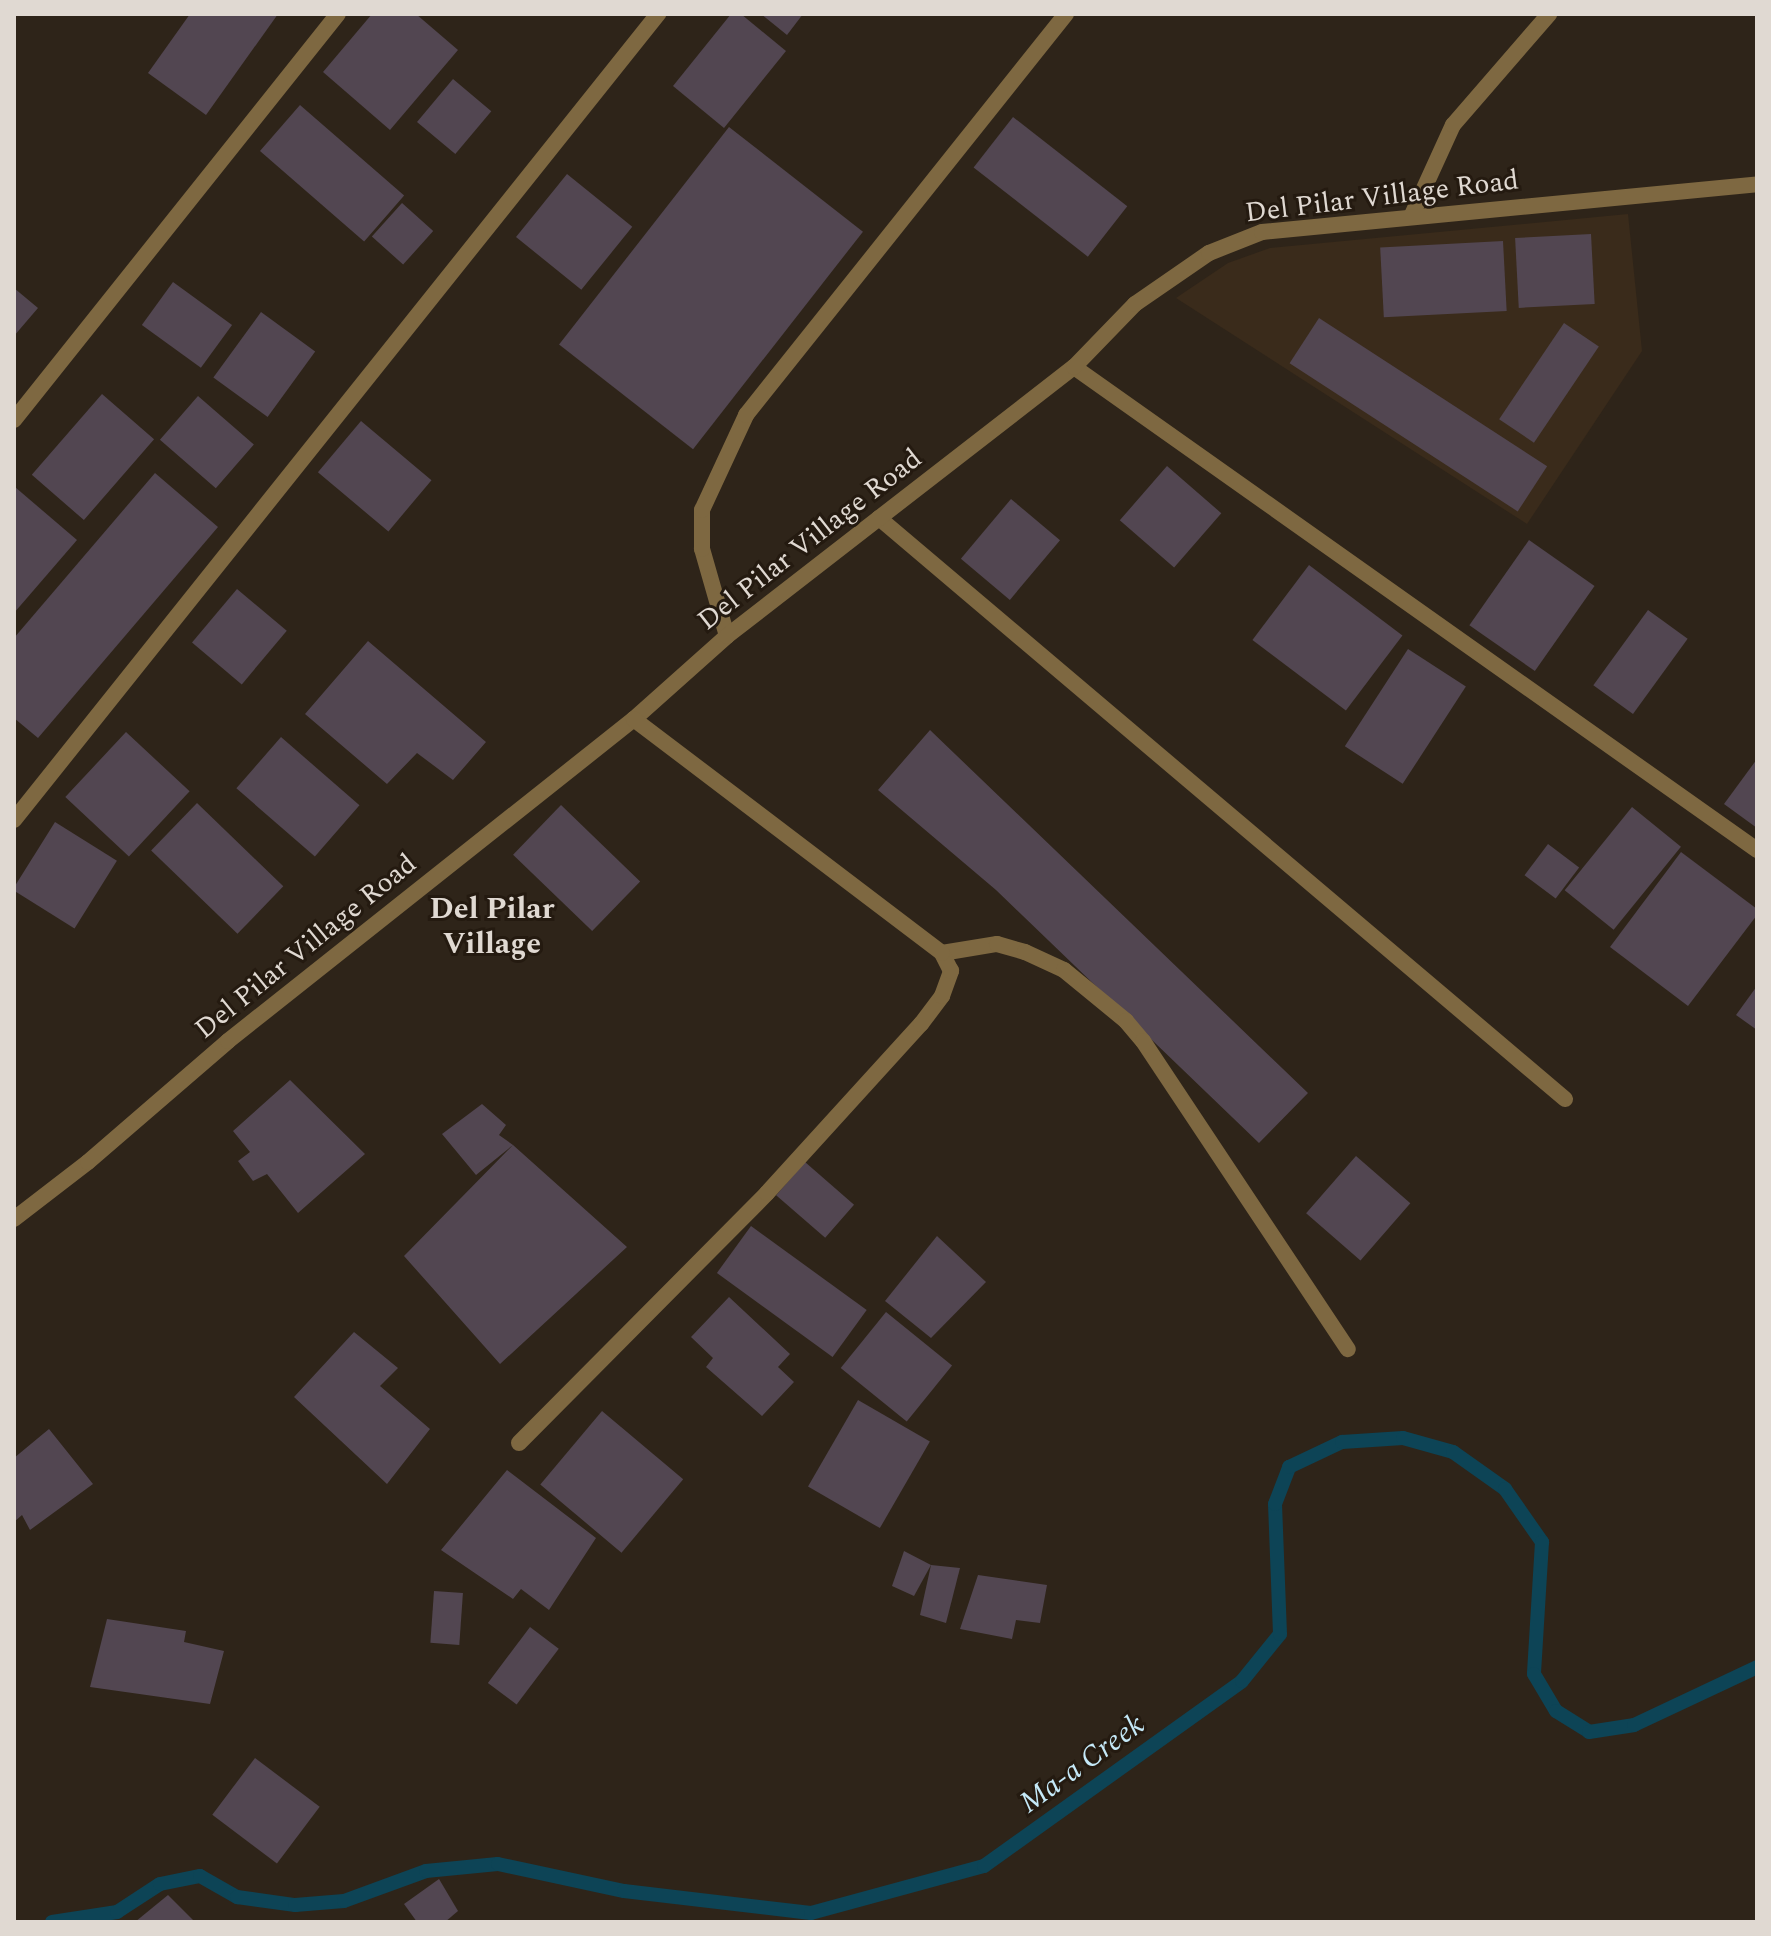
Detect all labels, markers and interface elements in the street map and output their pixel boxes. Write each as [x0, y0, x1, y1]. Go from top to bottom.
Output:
street label: Del Pilar Village Road [1243, 164, 1521, 230]
street label: Del Pilar Village Road [691, 442, 929, 638]
street label: Del Pilar Village Road [188, 847, 424, 1047]
district label: Del Pilar Village [430, 891, 554, 962]
water label: Ma-a Creek [1013, 1707, 1151, 1821]

